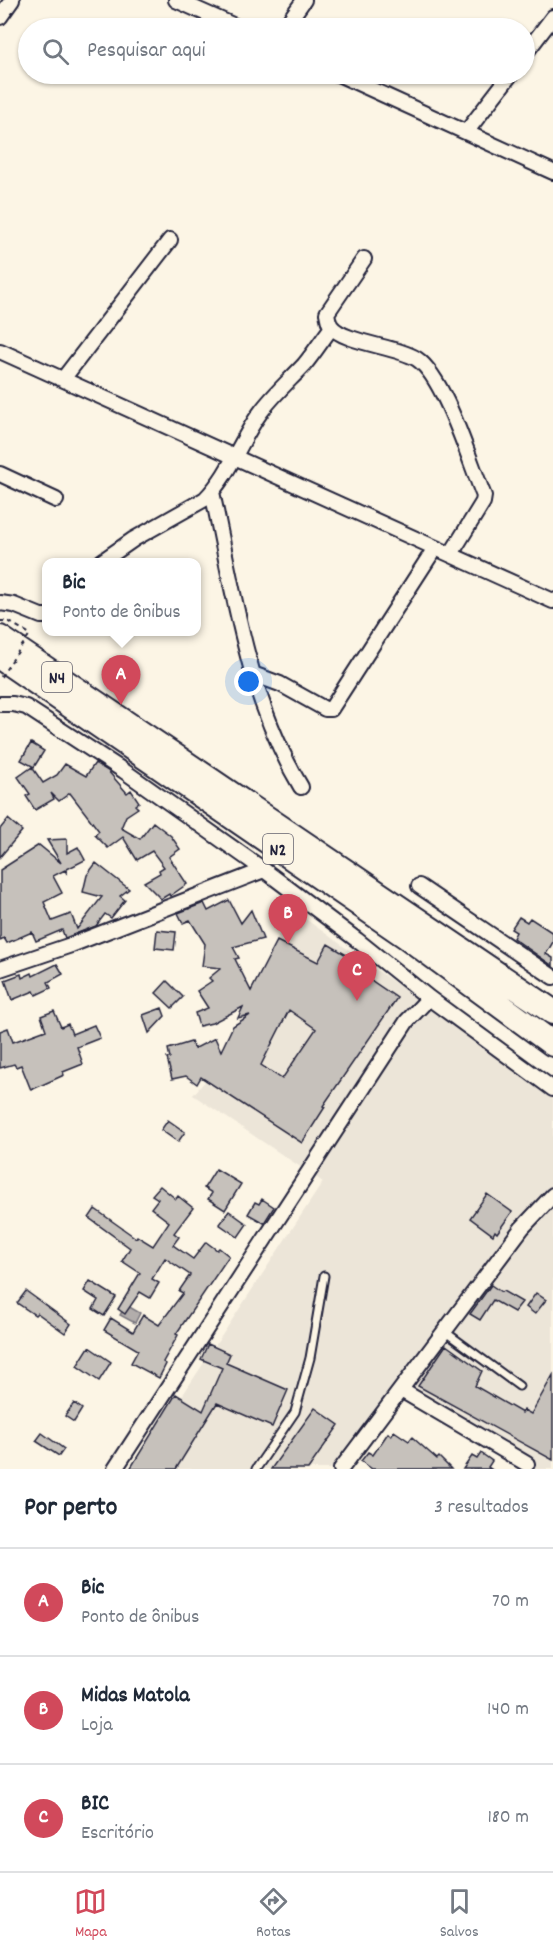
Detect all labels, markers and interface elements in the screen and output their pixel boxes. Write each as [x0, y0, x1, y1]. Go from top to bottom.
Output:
search box [18, 18, 535, 84]
icon: search [39, 35, 72, 68]
text: Pesquisar aqui [87, 36, 206, 67]
popup [42, 558, 201, 636]
text: Bic [62, 568, 86, 599]
text: Ponto de ônibus [62, 599, 181, 627]
pin: A [102, 656, 140, 705]
road number: N4 [42, 662, 72, 692]
your location [234, 667, 263, 696]
road number: N2 [263, 834, 293, 864]
pin: B [268, 894, 308, 944]
pin: C [338, 952, 376, 1001]
text: Por perto [24, 1490, 117, 1527]
text: 3 resultados [434, 1494, 529, 1522]
text: Bic [81, 1573, 104, 1604]
text: A [38, 1588, 49, 1616]
text: 70 m [492, 1588, 529, 1616]
text: Ponto de ônibus [81, 1604, 199, 1632]
text: Midas Matola [81, 1681, 190, 1712]
text: B [39, 1696, 48, 1724]
text: 140 m [487, 1696, 529, 1724]
text: Loja [81, 1712, 113, 1740]
text: BIC [81, 1789, 109, 1820]
text: C [39, 1804, 48, 1832]
text: 180 m [487, 1804, 529, 1832]
text: Escritório [81, 1820, 154, 1848]
tab: Mapa [74, 1885, 107, 1944]
tab: Rotas [256, 1885, 291, 1944]
tab: Salvos [440, 1885, 479, 1944]

